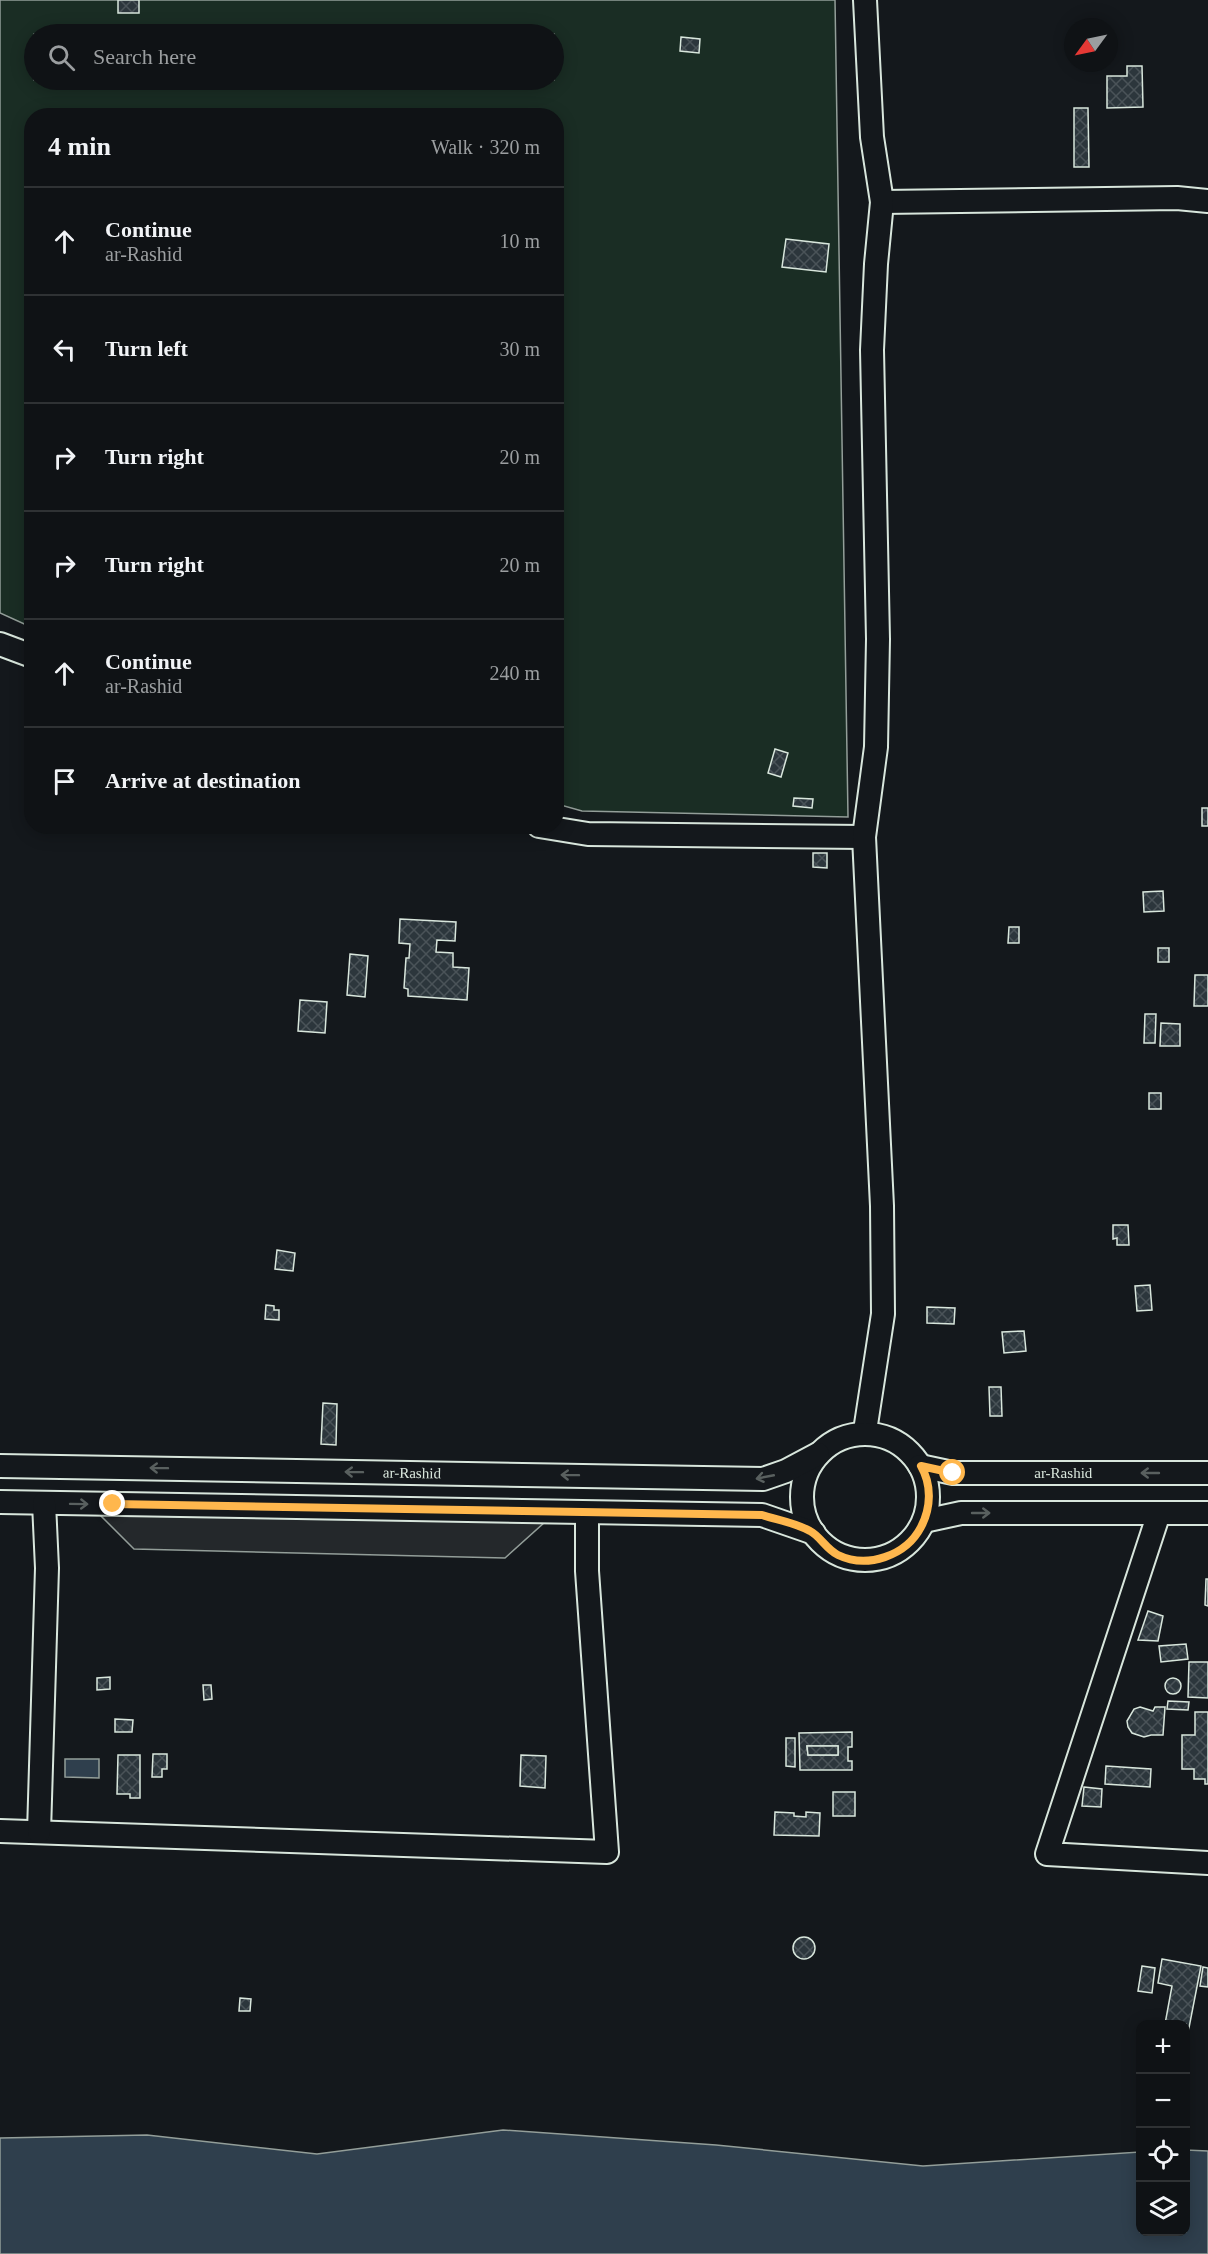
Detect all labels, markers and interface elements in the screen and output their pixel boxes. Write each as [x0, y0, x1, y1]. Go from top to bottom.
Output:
north arrow [1064, 18, 1118, 72]
search box [24, 24, 564, 90]
icon: search [45, 41, 78, 74]
text: Search here [93, 44, 196, 69]
text: 4 min [48, 132, 111, 161]
text: Walk · 320 m [431, 136, 540, 158]
text: Continue [105, 217, 192, 242]
icon: ahead [48, 225, 81, 258]
text: 10 m [499, 230, 540, 252]
text: ar-Rashid [105, 243, 182, 265]
icon: left [48, 333, 81, 366]
text: Turn left [105, 336, 188, 361]
text: 30 m [499, 338, 540, 360]
icon: right [48, 441, 81, 474]
text: Turn right [105, 444, 204, 469]
text: 20 m [499, 446, 540, 468]
icon: right [48, 549, 81, 582]
text: Turn right [105, 552, 204, 577]
text: 20 m [499, 554, 540, 576]
text: Continue [105, 649, 192, 674]
icon: ahead [48, 657, 81, 690]
text: 240 m [489, 662, 540, 684]
text: ar-Rashid [105, 675, 182, 697]
icon: arrive [48, 765, 81, 798]
text: Arrive at destination [105, 768, 301, 793]
route start [939, 1459, 965, 1485]
one-way arrow [150, 1463, 170, 1474]
street label: ar-Rashid [383, 1465, 442, 1482]
street label: ar-Rashid [1034, 1465, 1093, 1481]
one-way arrow [345, 1466, 365, 1478]
one-way arrow [1140, 1467, 1160, 1479]
one-way arrow [561, 1470, 581, 1481]
one-way arrow [756, 1472, 775, 1483]
route end [99, 1490, 125, 1516]
one-way arrow [69, 1498, 89, 1509]
one-way arrow [971, 1507, 991, 1519]
map controls [1136, 2020, 1190, 2236]
button: + [1136, 2020, 1190, 2074]
button: − [1136, 2074, 1190, 2128]
button: locate [1136, 2128, 1190, 2182]
button: layers [1136, 2182, 1190, 2236]

